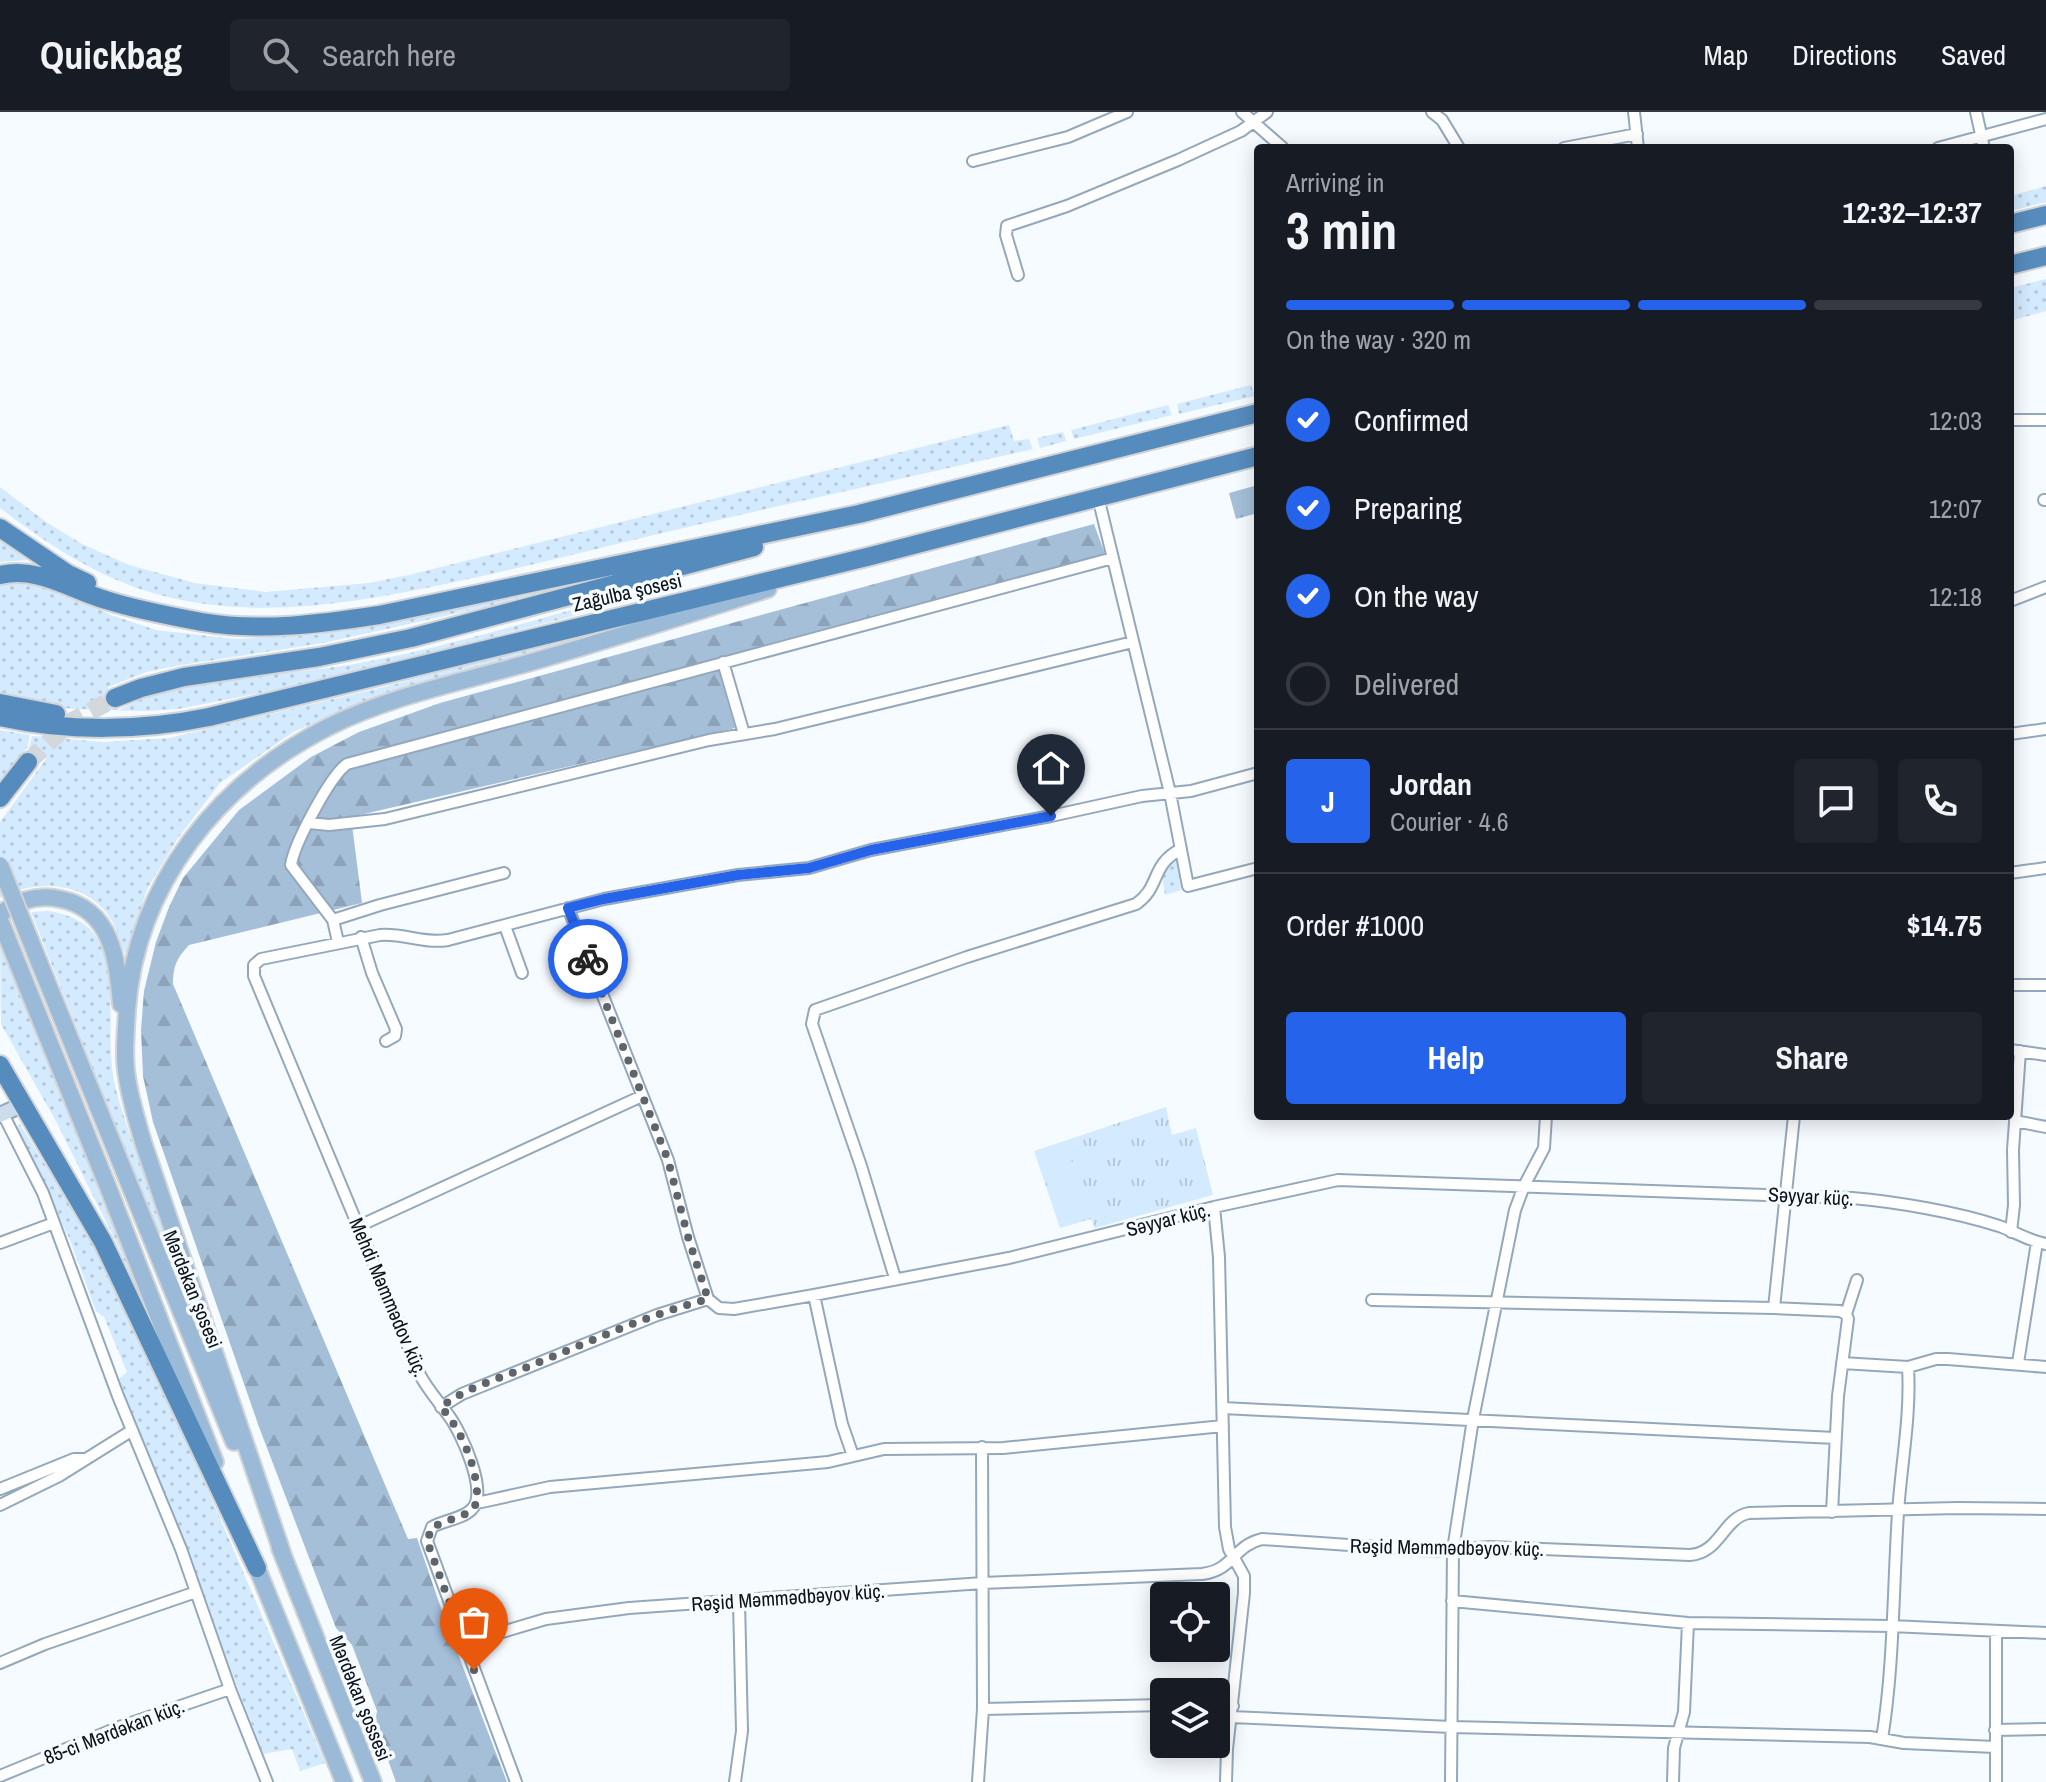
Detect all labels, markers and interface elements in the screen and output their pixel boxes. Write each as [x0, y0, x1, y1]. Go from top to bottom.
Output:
search box [230, 19, 790, 91]
text: Quickbag [40, 30, 182, 81]
icon: search [258, 33, 302, 77]
text: Search here [322, 35, 456, 75]
text: Map [1704, 36, 1748, 74]
text: Directions [1792, 36, 1897, 74]
text: Saved [1941, 36, 2006, 74]
text: Arriving in [1286, 165, 1384, 200]
text: 12:32–12:37 [1843, 192, 1982, 232]
text: 3 min [1286, 195, 1397, 265]
text: On the way · 320 m [1286, 322, 1471, 357]
icon: check [1286, 398, 1330, 442]
text: Confirmed [1354, 400, 1469, 440]
text: 12:03 [1929, 403, 1982, 438]
icon: check [1286, 486, 1330, 530]
text: Preparing [1354, 488, 1462, 528]
text: 12:07 [1929, 491, 1982, 526]
street label: Zağulba şosesi [570, 566, 684, 618]
icon: check [1286, 574, 1330, 618]
text: On the way [1354, 576, 1478, 616]
text: 12:18 [1929, 579, 1982, 614]
text: Delivered [1354, 664, 1459, 704]
pin [1017, 734, 1085, 816]
icon: home [1029, 746, 1073, 790]
button: chat [1794, 759, 1878, 843]
button: phone [1898, 759, 1982, 843]
text: Jordan [1390, 764, 1472, 804]
text: J [1321, 781, 1335, 821]
text: Courier · 4.6 [1390, 804, 1509, 839]
text: Order #1000 [1286, 905, 1424, 945]
text: $14.75 [1907, 905, 1982, 945]
courier [548, 919, 628, 999]
icon: bike [566, 937, 610, 981]
button: Help [1286, 1012, 1626, 1104]
button: Share [1642, 1012, 1982, 1104]
street label: Səyyar küç. [1768, 1180, 1854, 1212]
street label: Səyyar küç. [1123, 1196, 1213, 1242]
street label: Mehdi Məmmədov küç. [343, 1213, 435, 1381]
street label: Mərdəkan şosesi [157, 1226, 229, 1352]
street label: Rəşid Məmmədbəyov küç. [1350, 1532, 1544, 1562]
street label: Rəşid Məmmədbəyov küç. [690, 1577, 886, 1617]
map controls [1150, 1582, 1230, 1758]
button: locate [1150, 1582, 1230, 1662]
pin [440, 1588, 508, 1670]
icon: bag [452, 1600, 496, 1644]
street label: Mərdəkan şossesi [324, 1631, 398, 1765]
button: layers [1150, 1678, 1230, 1758]
street label: 85-ci Mərdəkan küç. [40, 1692, 188, 1770]

